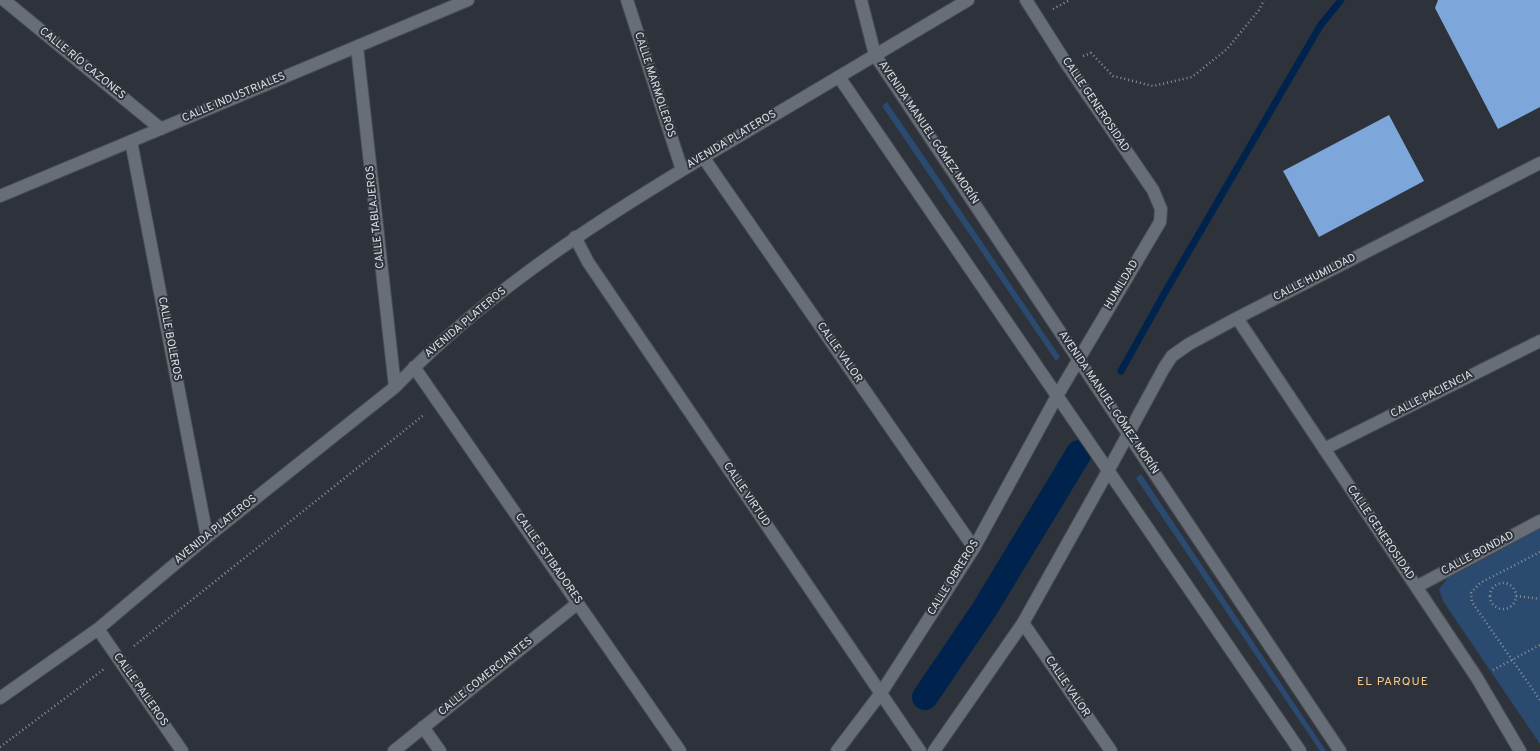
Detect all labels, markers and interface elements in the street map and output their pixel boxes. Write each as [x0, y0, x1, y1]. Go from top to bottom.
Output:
street label: CALLE RÍO CAZONES [36, 25, 128, 103]
street label: CALLE MARMOLEROS [631, 31, 677, 139]
street label: CALLE GENEROSIDAD [1059, 55, 1131, 155]
street label: AVENIDA MANUEL GÓMEZ MORÍN [875, 59, 981, 207]
street label: CALLE INDUSTRIALES [180, 70, 288, 126]
street label: AVENIDA PLATEROS [685, 108, 779, 172]
street label: CALLE TABLAJEROS [364, 165, 388, 269]
street label: CALLE HUMILDAD [1272, 252, 1358, 304]
street label: HUMILDAD [1102, 258, 1142, 312]
street label: AVENIDA PLATEROS [423, 285, 509, 361]
street label: CALLE BOLEROS [154, 296, 184, 382]
street label: CALLE VALOR [813, 320, 865, 386]
street label: AVENIDA MANUEL GÓMEZ MORÍN [1055, 329, 1161, 477]
street label: CALLE PACIENCIA [1389, 369, 1475, 421]
street label: CALLE VIRTUD [720, 460, 772, 530]
street label: CALLE GENEROSIDAD [1344, 483, 1416, 583]
street label: AVENIDA PLATEROS [172, 493, 260, 567]
street label: CALLE ESTIBADORES [512, 511, 584, 607]
street label: CALLE BONDAD [1439, 529, 1517, 579]
street label: CALLE OBREROS [925, 538, 983, 618]
street label: CALLE COMERCIANTES [436, 635, 536, 719]
street label: CALLE PAILEROS [110, 651, 170, 729]
street label: CALLE VALOR [1042, 654, 1092, 720]
district label: EL PARQUE [1357, 676, 1429, 690]

